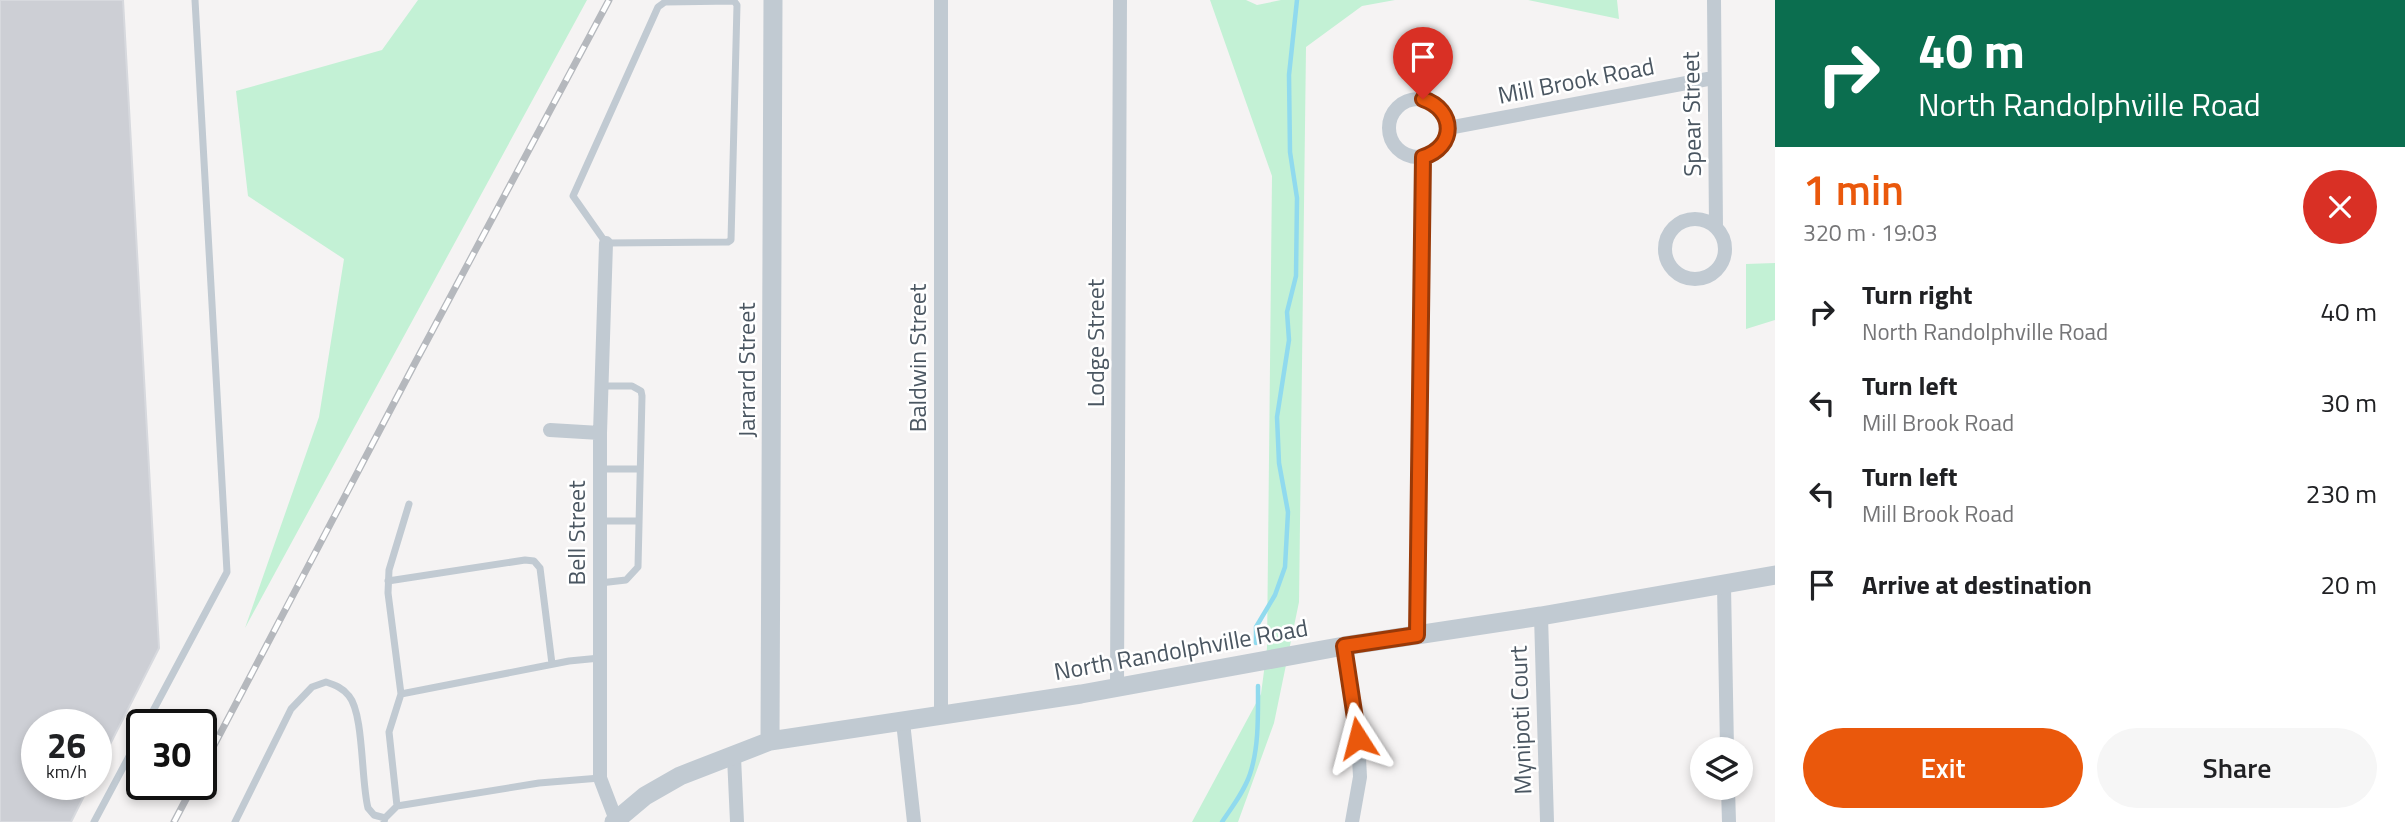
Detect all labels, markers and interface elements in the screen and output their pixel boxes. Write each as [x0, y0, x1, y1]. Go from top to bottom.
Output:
text: 40 m [1918, 12, 2025, 87]
pin [1393, 27, 1453, 99]
icon: right [1803, 28, 1894, 119]
icon: arrive [1404, 38, 1442, 76]
street label: Mill Brook Road [1494, 47, 1657, 113]
street label: Spear Street [1672, 51, 1710, 177]
text: North Randolphville Road [1918, 80, 2261, 128]
text: 1 min [1803, 157, 1904, 221]
button: close [2303, 170, 2377, 244]
text: 320 m · 19:03 [1803, 215, 1938, 250]
text: Turn right [1862, 275, 1973, 314]
street label: Lodge Street [1077, 278, 1113, 407]
street label: Baldwin Street [899, 283, 935, 432]
text: 40 m [2320, 292, 2377, 331]
icon: right [1803, 293, 1841, 331]
street label: Jarrard Street [728, 302, 764, 438]
text: North Randolphville Road [1862, 314, 2108, 349]
text: Turn left [1862, 366, 1957, 405]
text: 30 m [2320, 383, 2377, 422]
icon: left [1803, 384, 1841, 422]
text: Mill Brook Road [1862, 405, 2014, 440]
text: Turn left [1862, 457, 1957, 496]
text: 230 m [2306, 474, 2377, 513]
icon: left [1803, 475, 1841, 513]
street label: Bell Street [558, 480, 594, 586]
text: Mill Brook Road [1862, 496, 2014, 531]
text: Arrive at destination [1862, 565, 2092, 604]
text: 20 m [2320, 565, 2377, 604]
icon: arrive [1803, 566, 1841, 604]
street label: North Randolphville Road [1051, 609, 1310, 689]
street label: Mynipoti Court [1499, 644, 1541, 795]
position arrow [1321, 701, 1395, 775]
speed limit sign: 30 [126, 709, 217, 800]
text: 26 [47, 718, 86, 772]
button: Exit [1803, 728, 2083, 808]
button: Share [2097, 728, 2377, 808]
map controls [1690, 737, 1753, 800]
button: layers [1690, 737, 1753, 800]
text: km/h [46, 758, 87, 785]

